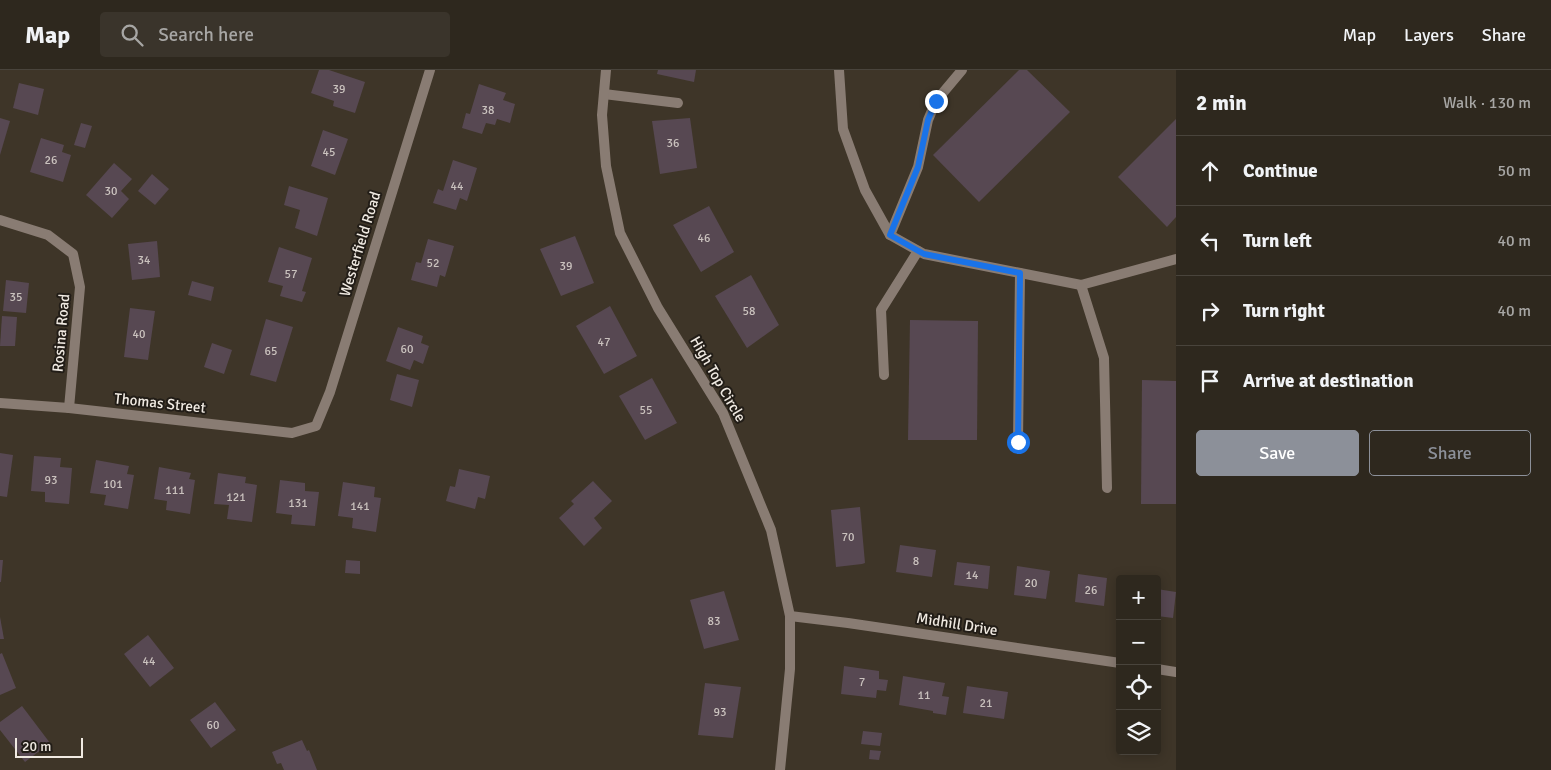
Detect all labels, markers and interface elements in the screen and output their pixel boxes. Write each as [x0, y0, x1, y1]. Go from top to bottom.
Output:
search box [100, 12, 450, 57]
text: Map [25, 20, 70, 50]
icon: search [118, 21, 146, 49]
text: Search here [158, 23, 254, 47]
text: Map [1343, 24, 1376, 46]
text: Layers [1404, 24, 1454, 46]
text: Share [1482, 24, 1526, 46]
house number: 39 [333, 82, 345, 97]
route end [925, 90, 948, 113]
text: 2 min [1196, 90, 1247, 116]
text: Walk · 130 m [1443, 93, 1531, 113]
house number: 38 [482, 103, 494, 118]
house number: 36 [667, 136, 679, 151]
house number: 45 [323, 145, 335, 160]
house number: 26 [45, 153, 57, 168]
icon: ahead [1196, 157, 1224, 185]
text: Continue [1243, 159, 1318, 183]
text: 50 m [1497, 161, 1531, 181]
house number: 44 [451, 179, 464, 194]
house number: 30 [105, 184, 117, 199]
street label: Westerfield Road [336, 189, 385, 299]
icon: left [1196, 227, 1224, 255]
text: Turn left [1243, 229, 1312, 253]
house number: 46 [698, 231, 710, 246]
text: 40 m [1497, 231, 1531, 251]
house number: 34 [138, 253, 151, 268]
house number: 52 [427, 256, 439, 271]
house number: 39 [560, 259, 572, 274]
house number: 57 [285, 267, 297, 282]
house number: 35 [10, 290, 22, 305]
street label: Rosina Road [49, 293, 73, 373]
icon: right [1196, 297, 1224, 325]
text: Turn right [1243, 299, 1325, 323]
text: 40 m [1497, 301, 1531, 321]
house number: 58 [743, 304, 755, 319]
house number: 40 [133, 327, 145, 342]
street label: High Top Circle [686, 333, 750, 425]
house number: 47 [598, 335, 610, 350]
house number: 60 [401, 342, 413, 357]
house number: 65 [265, 344, 277, 359]
icon: arrive [1196, 367, 1224, 395]
text: Arrive at destination [1243, 369, 1414, 393]
street label: Thomas Street [113, 389, 207, 417]
house number: 55 [640, 403, 652, 418]
button: Save [1196, 430, 1359, 476]
button: Share [1369, 430, 1531, 476]
route start [1007, 431, 1030, 454]
house number: 93 [45, 473, 57, 488]
house number: 101 [103, 477, 123, 492]
house number: 111 [165, 483, 185, 498]
house number: 121 [226, 490, 246, 505]
house number: 131 [288, 496, 308, 511]
house number: 141 [350, 499, 370, 514]
house number: 70 [842, 530, 854, 545]
house number: 8 [913, 554, 919, 569]
house number: 14 [966, 568, 979, 583]
map controls [1116, 575, 1161, 755]
button: + [1116, 575, 1161, 620]
house number: 20 [1025, 576, 1037, 591]
house number: 26 [1085, 583, 1097, 598]
street label: Midhill Drive [915, 609, 999, 639]
house number: 83 [708, 614, 720, 629]
button: − [1116, 620, 1161, 665]
house number: 44 [143, 654, 156, 669]
button: locate [1116, 665, 1161, 710]
house number: 7 [859, 675, 865, 690]
house number: 11 [918, 688, 930, 703]
house number: 21 [980, 696, 992, 711]
house number: 93 [714, 705, 726, 720]
button: layers [1116, 710, 1161, 755]
house number: 60 [207, 718, 219, 733]
scale bar [15, 735, 82, 758]
text: 20 m [22, 738, 51, 755]

